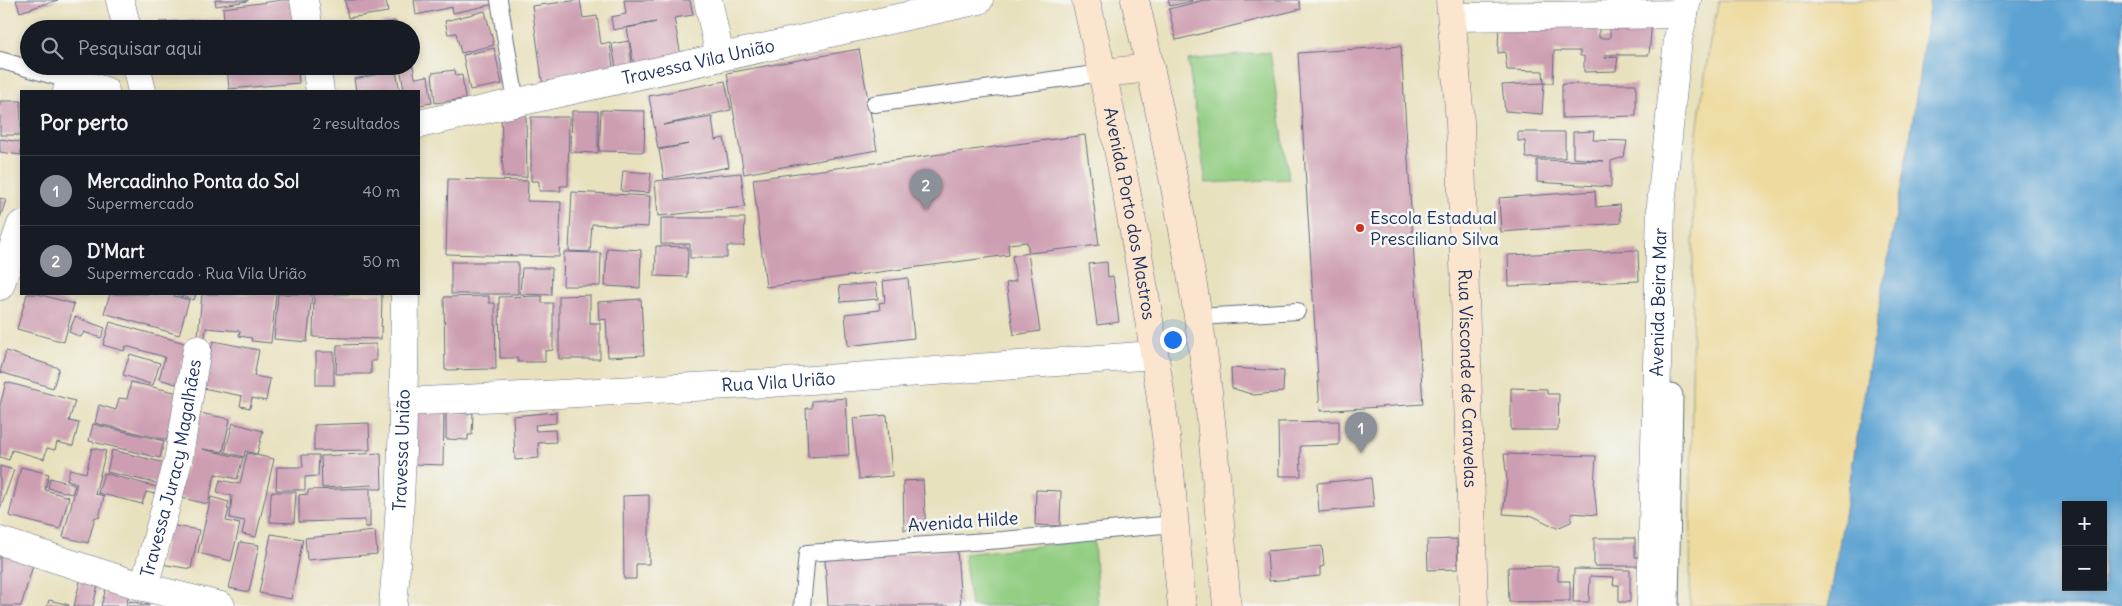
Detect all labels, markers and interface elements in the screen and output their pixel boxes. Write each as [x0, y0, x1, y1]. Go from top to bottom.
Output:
search box [20, 20, 420, 75]
icon: search [38, 34, 66, 62]
street label: Travessa Vila União [620, 34, 777, 90]
text: Pesquisar aqui [78, 36, 202, 60]
street label: Avenida Porto dos Mastros [1099, 105, 1161, 321]
text: Por perto [40, 109, 128, 136]
text: 2 resultados [312, 113, 400, 133]
text: Mercadinho Ponta do Sol [87, 169, 299, 193]
pin: 2 [910, 169, 942, 210]
text: 1 [53, 181, 59, 201]
text: 40 m [362, 181, 400, 201]
text: Supermercado [87, 193, 194, 213]
place label: Escola Estadual Presciliano Silva [1370, 206, 1499, 250]
marker: Escola Estadual Presciliano Silva [1354, 222, 1366, 234]
street label: Avenida Beira Mar [1645, 227, 1671, 377]
text: D'Mart [87, 239, 144, 263]
text: 2 [52, 251, 60, 271]
text: 50 m [362, 251, 400, 271]
text: Supermercado · Rua Vila Urião [87, 263, 307, 283]
street label: Rua Visconde de Caravelas [1453, 269, 1483, 488]
your location [1160, 327, 1186, 353]
street label: Travessa Juracy Magalhães [135, 357, 206, 580]
street label: Rua Vila Urião [721, 366, 836, 397]
street label: Travessa União [387, 389, 415, 512]
pin: 1 [1345, 412, 1377, 453]
map controls [2062, 501, 2107, 591]
button: + [2062, 501, 2107, 546]
street label: Avenida Hilde [907, 506, 1019, 537]
button: − [2062, 546, 2107, 591]

